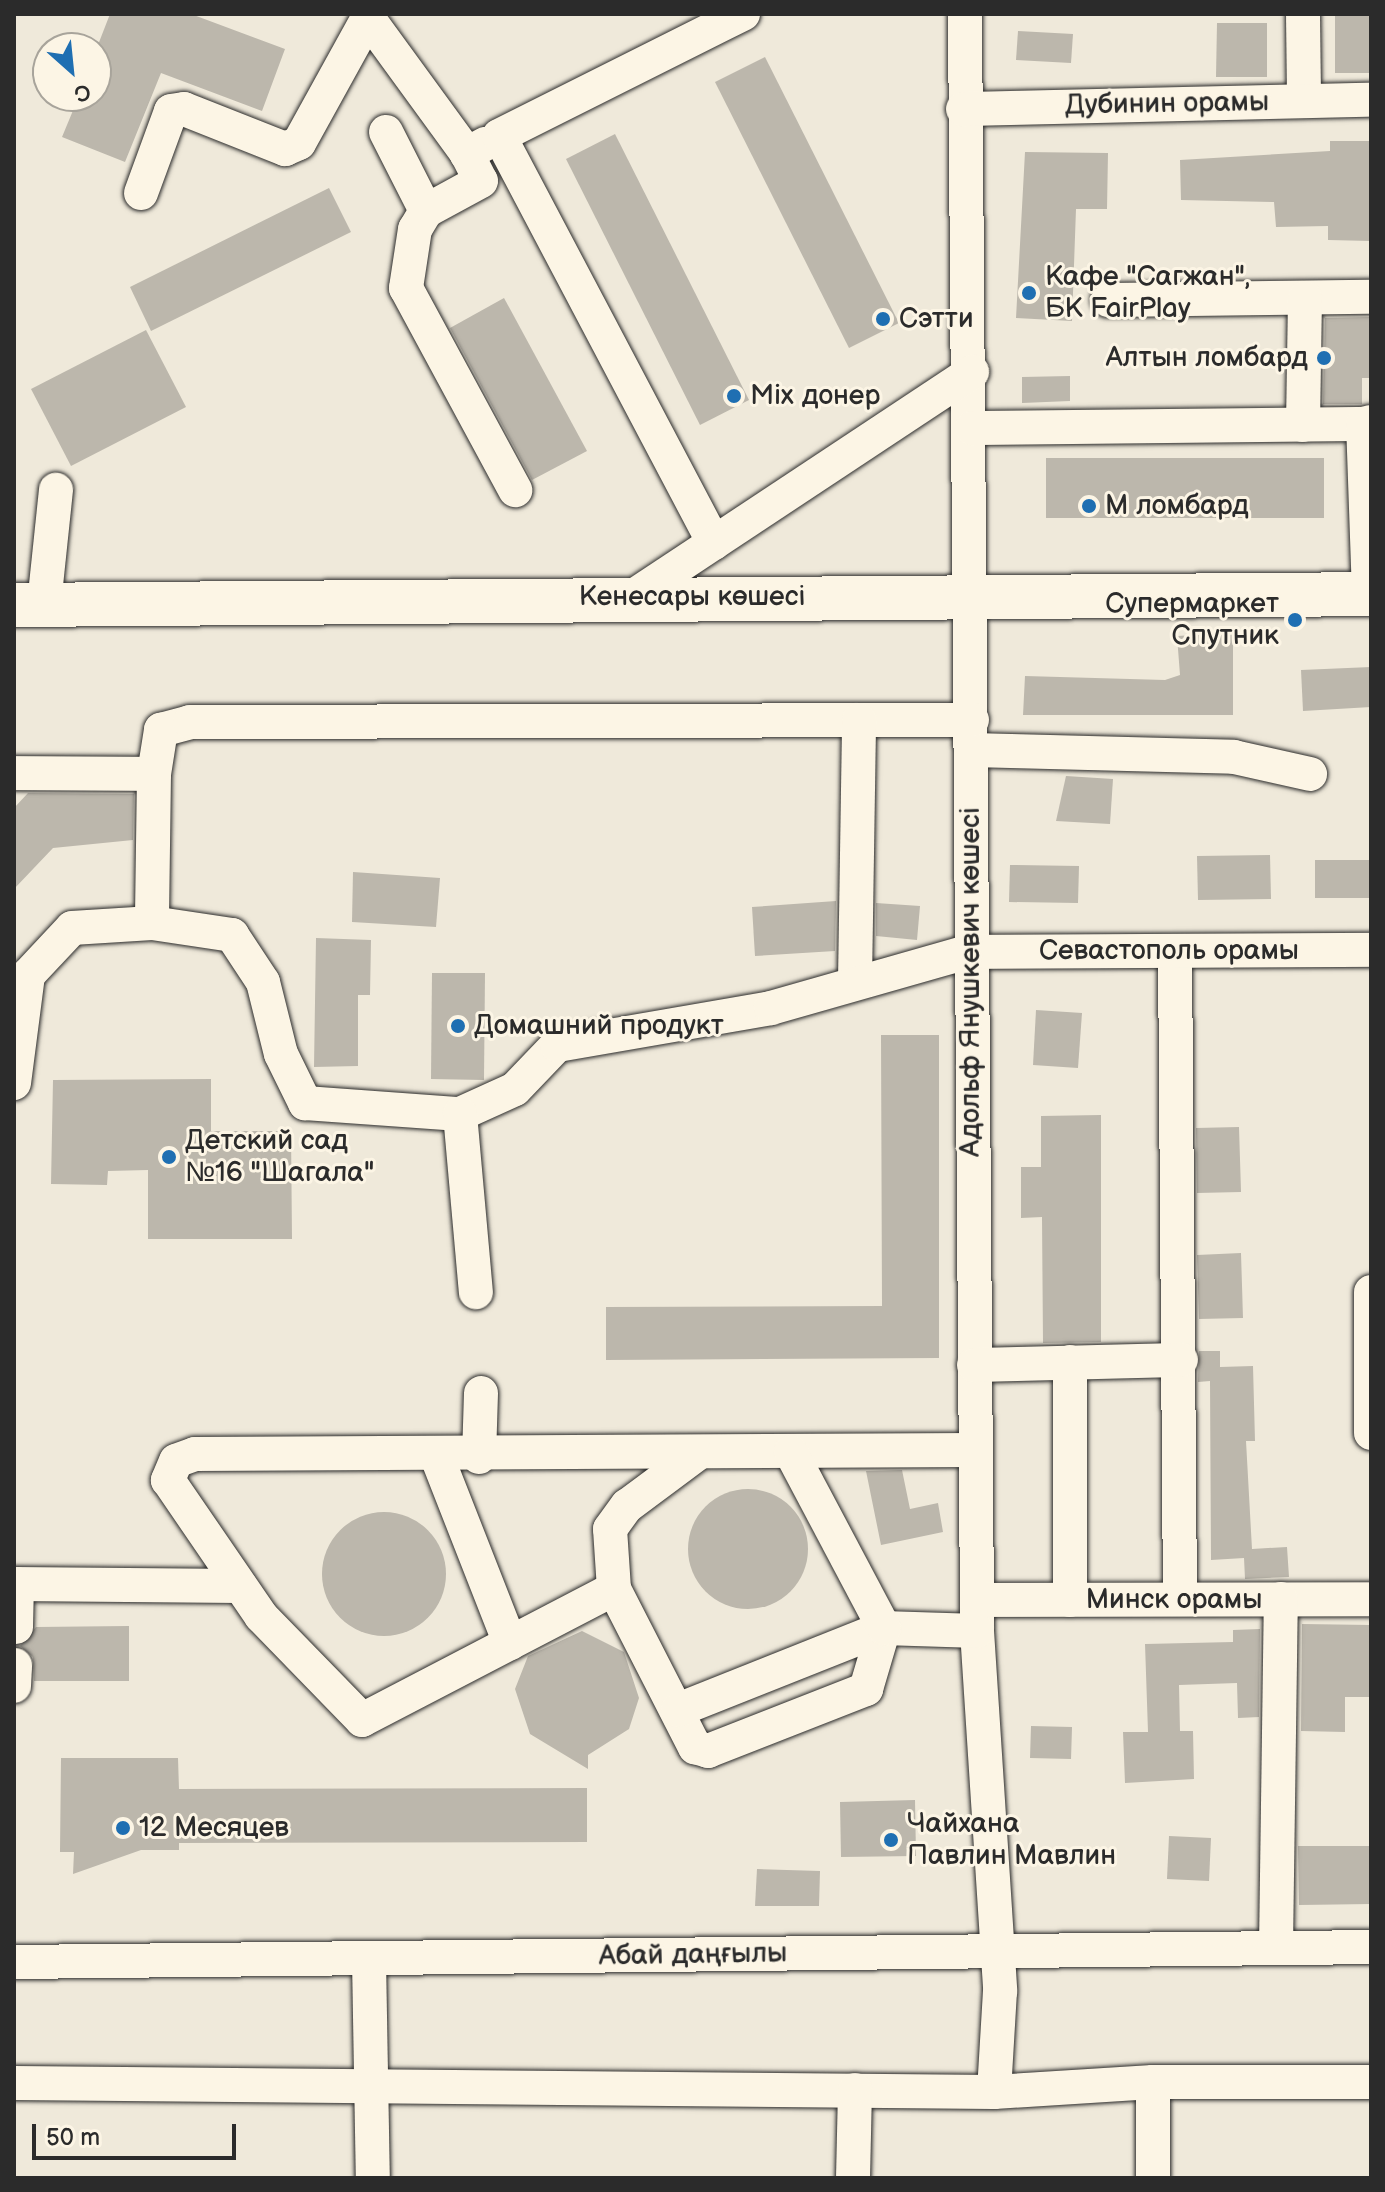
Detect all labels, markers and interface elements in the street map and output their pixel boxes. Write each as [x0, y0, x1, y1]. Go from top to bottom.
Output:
north arrow [32, 32, 112, 112]
text: С [69, 77, 95, 108]
street label: Дубинин орамы [1065, 85, 1269, 123]
place label: Кафе "Сагжан", БК FairPlay [1045, 260, 1250, 326]
marker: Кафе "Сагжан", БК FairPlay [1020, 284, 1038, 302]
place label: Сэтти [899, 302, 974, 336]
marker: Сэтти [874, 310, 892, 328]
place label: Алтын ломбард [1106, 341, 1308, 375]
marker: Алтын ломбард [1315, 349, 1333, 367]
place label: Mix донер [750, 379, 880, 413]
marker: Mix донер [725, 387, 743, 405]
place label: М ломбард [1105, 489, 1249, 523]
marker: М ломбард [1080, 497, 1098, 515]
street label: Кенесары көшесі [579, 580, 805, 614]
place label: Супермаркет Спутник [1105, 587, 1279, 653]
marker: Супермаркет Спутник [1286, 611, 1304, 629]
street label: Адольф Янушкевич көшесі [954, 807, 988, 1157]
street label: Севастополь орамы [1039, 934, 1299, 968]
place label: Домашний продукт [474, 1009, 724, 1043]
marker: Домашний продукт [449, 1017, 467, 1035]
place label: Детский сад №16 "Шагала" [185, 1124, 374, 1190]
marker: Детский сад №16 "Шагала" [160, 1148, 178, 1166]
street label: Минск орамы [1086, 1583, 1262, 1617]
place label: Чайхана Павлин Мавлин [907, 1807, 1116, 1873]
place label: 12 Месяцев [139, 1811, 289, 1845]
marker: 12 Месяцев [114, 1819, 132, 1837]
marker: Чайхана Павлин Мавлин [882, 1831, 900, 1849]
street label: Абай даңғылы [598, 1937, 788, 1973]
scale bar [36, 2108, 240, 2158]
text: 50 m [46, 2123, 100, 2152]

